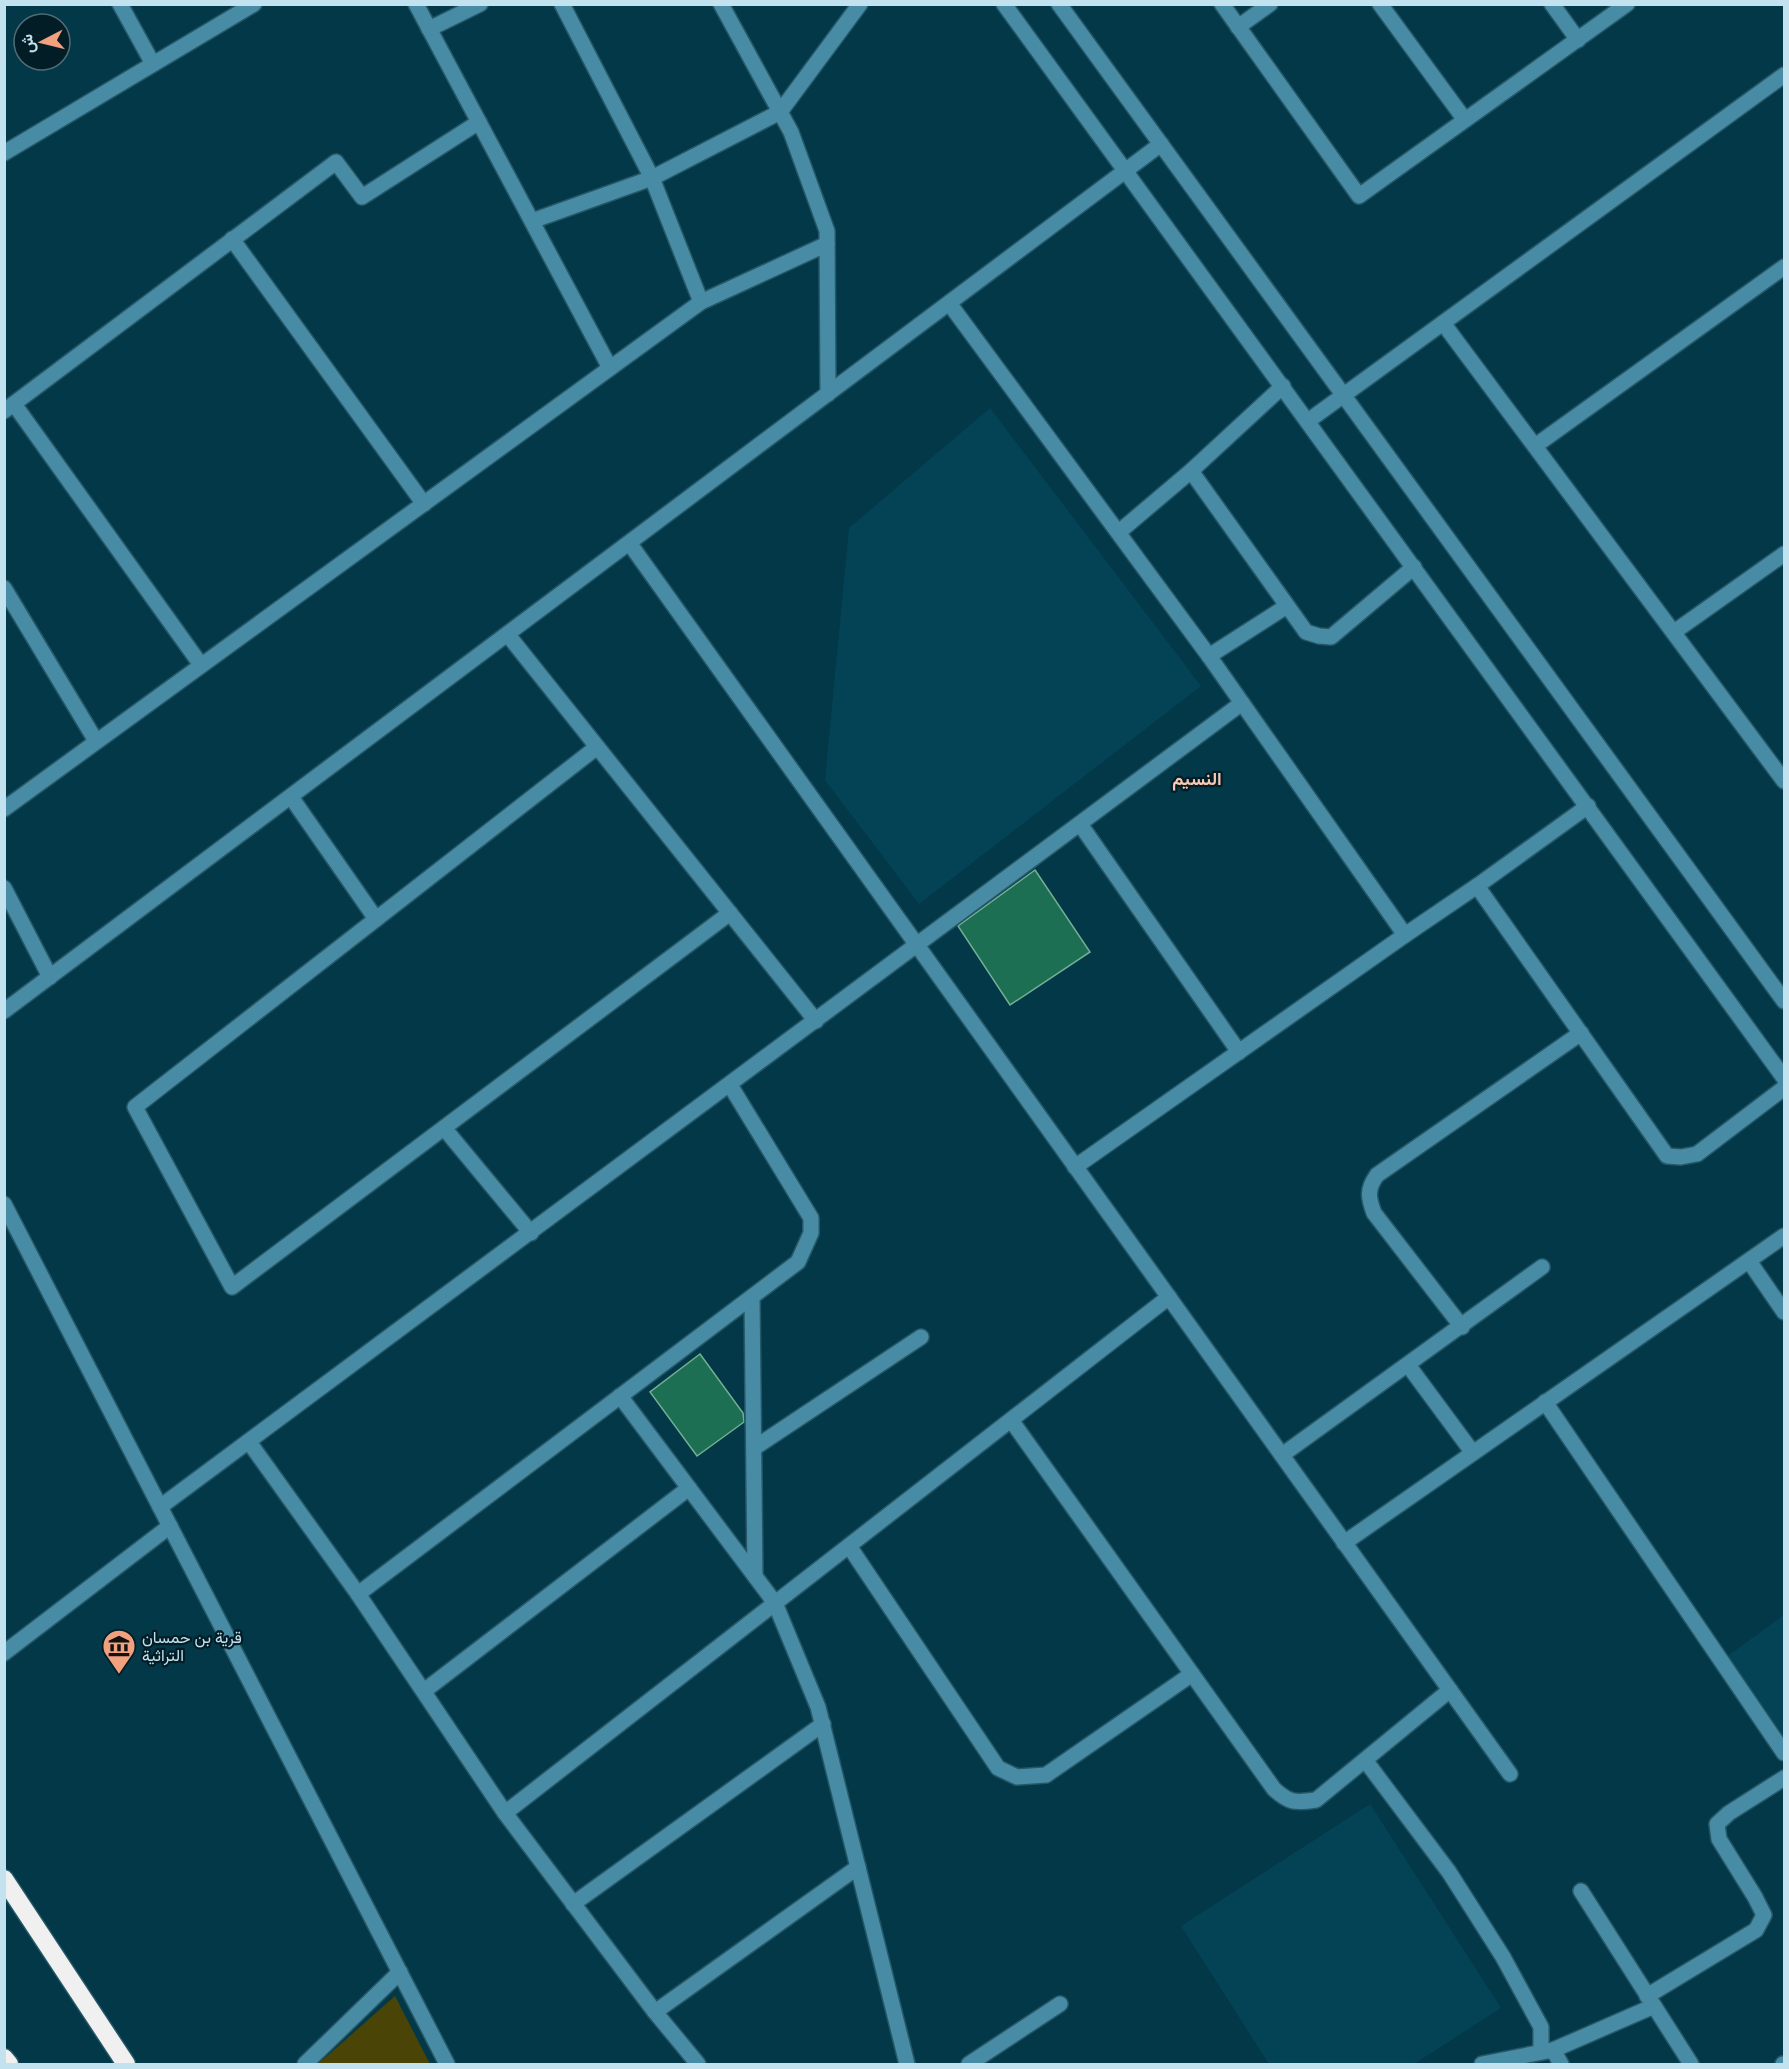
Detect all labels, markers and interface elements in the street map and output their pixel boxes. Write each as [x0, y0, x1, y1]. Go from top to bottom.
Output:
north arrow [12, 12, 72, 72]
text: ش [16, 33, 38, 55]
district label: النسيم [1172, 767, 1222, 791]
place label: قرية بن حمسان التراثية [142, 1627, 242, 1666]
museum icon: قرية بن حمسان التراثية [101, 1628, 137, 1675]

